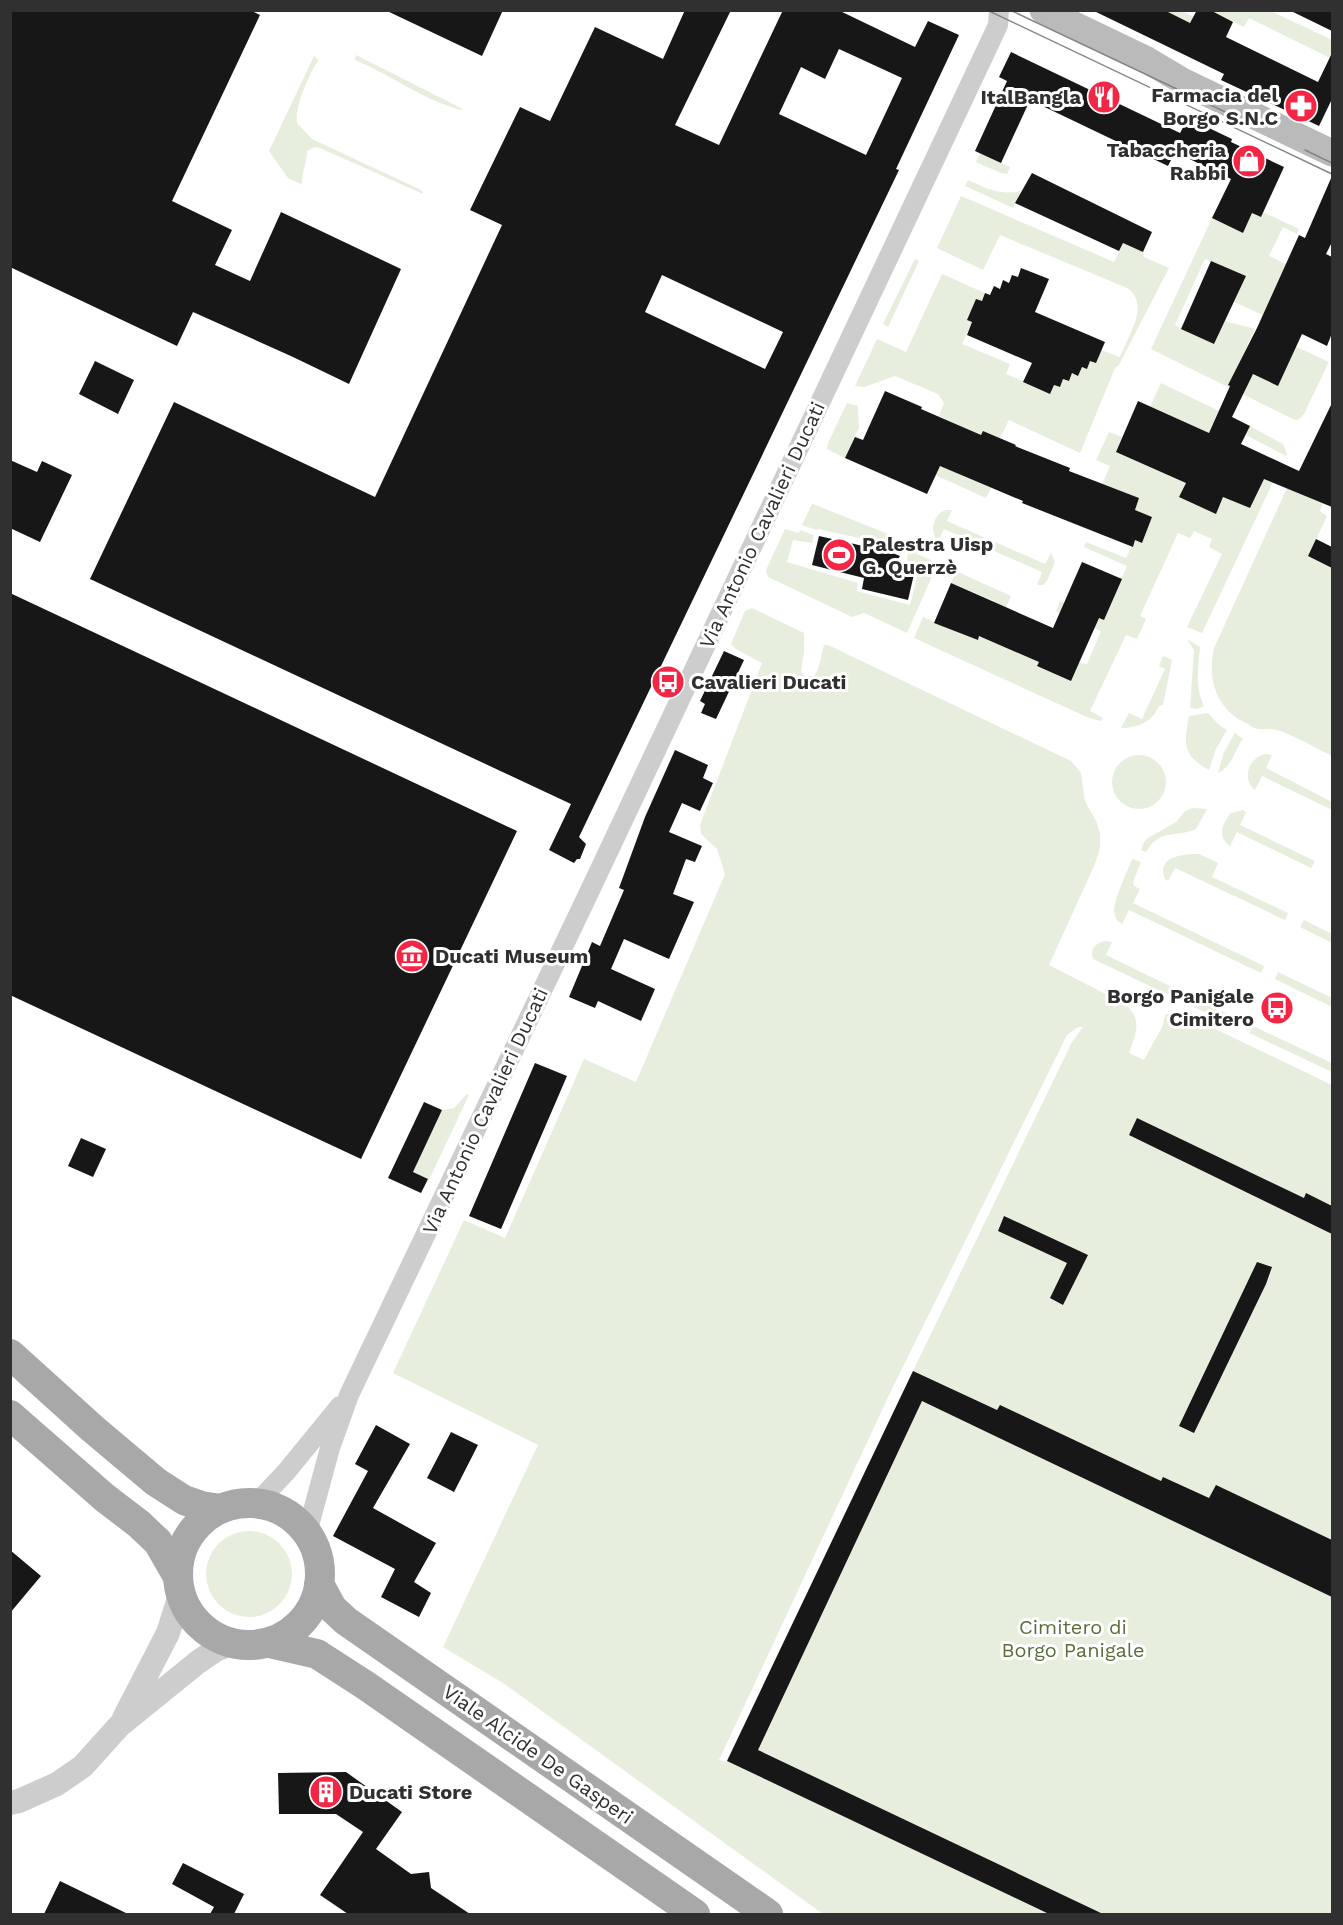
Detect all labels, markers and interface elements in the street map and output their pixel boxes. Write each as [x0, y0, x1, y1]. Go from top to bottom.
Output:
restaurant icon: ItalBangla [1086, 79, 1122, 115]
place label: Farmacia del Borgo S.N.C [1151, 83, 1278, 130]
place label: ItalBangla [980, 85, 1081, 109]
pharmacy icon: Farmacia del Borgo S.N.C [1283, 88, 1319, 124]
place label: Tabaccheria Rabbi [1107, 138, 1226, 185]
shop icon: Tabaccheria Rabbi [1231, 143, 1267, 179]
street label: Via Antonio Cavalieri Ducati [694, 398, 830, 652]
place label: Palestra Uisp G. Querzè [862, 532, 993, 579]
sports icon: Palestra Uisp G. Querzè [821, 537, 857, 573]
bus stop icon: Cavalieri Ducati [650, 664, 686, 700]
place label: Cavalieri Ducati [691, 670, 846, 694]
museum icon: Ducati Museum [394, 938, 430, 974]
place label: Ducati Museum [435, 944, 588, 968]
street label: Via Antonio Cavalieri Ducati [417, 984, 553, 1238]
place label: Borgo Panigale Cimitero [1107, 984, 1254, 1031]
bus stop icon: Borgo Panigale Cimitero [1259, 990, 1295, 1026]
park label: Cimitero di Borgo Panigale [1001, 1615, 1145, 1662]
street label: Viale Alcide De Gasperi [438, 1679, 638, 1829]
building icon: Ducati Store [308, 1774, 344, 1810]
place label: Ducati Store [349, 1780, 472, 1804]

